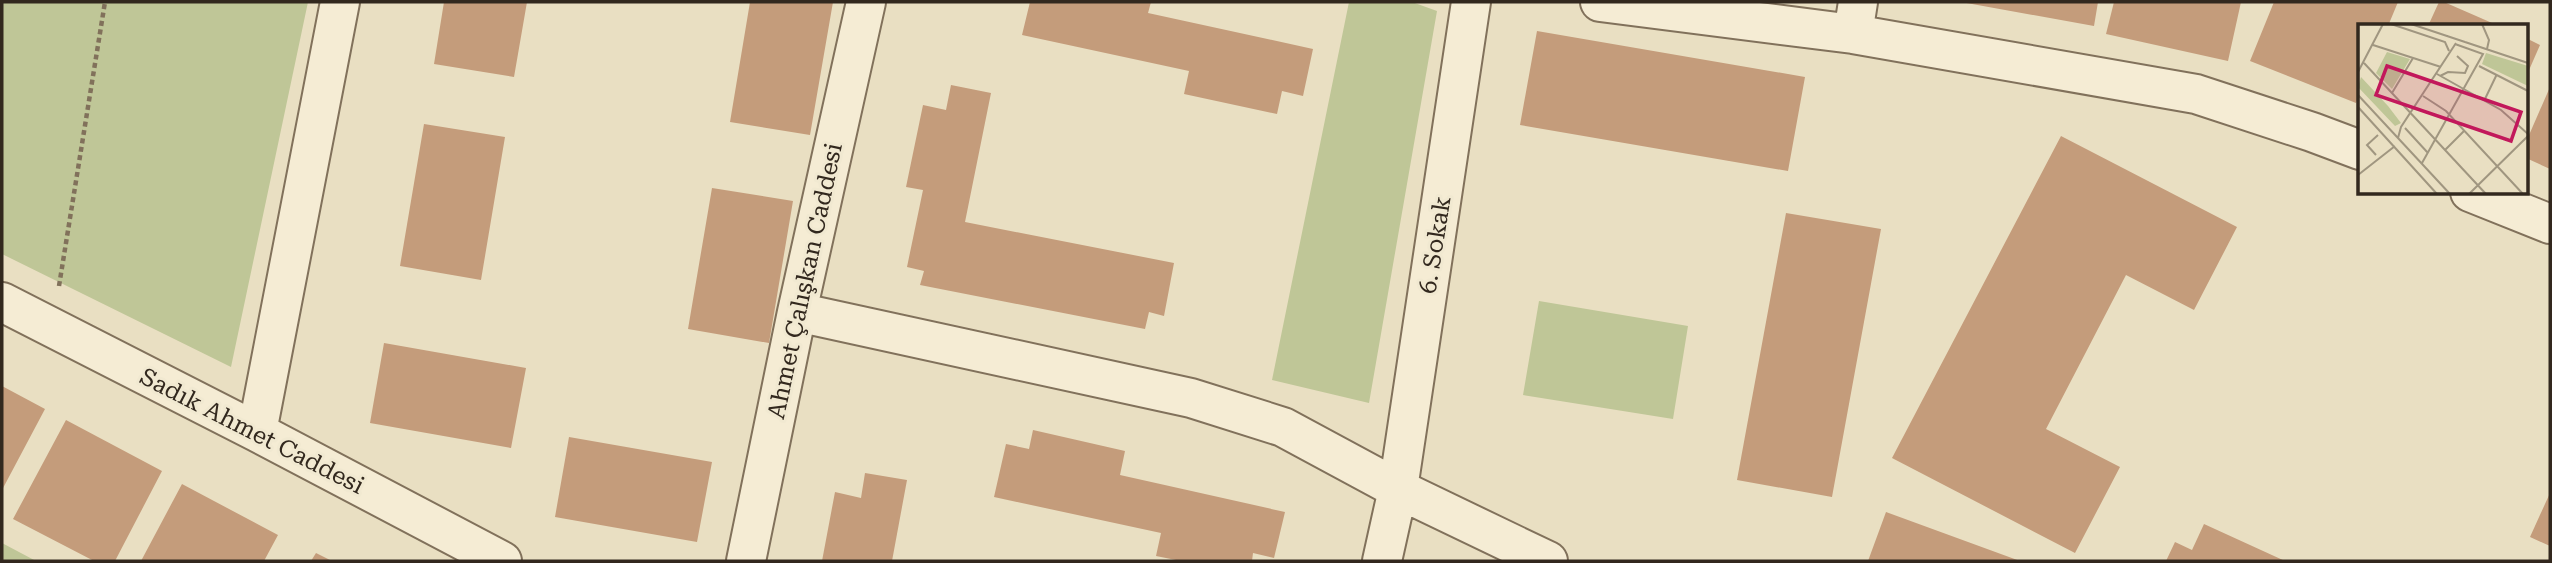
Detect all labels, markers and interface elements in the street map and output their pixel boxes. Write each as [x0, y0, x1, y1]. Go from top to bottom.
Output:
inset map [2358, 24, 2528, 194]
street label: Ahmet Çalışkan Caddesi [762, 140, 848, 422]
street label: 6. Sokak [1413, 194, 1457, 296]
street label: Sadık Ahmet Caddesi [135, 362, 369, 500]

